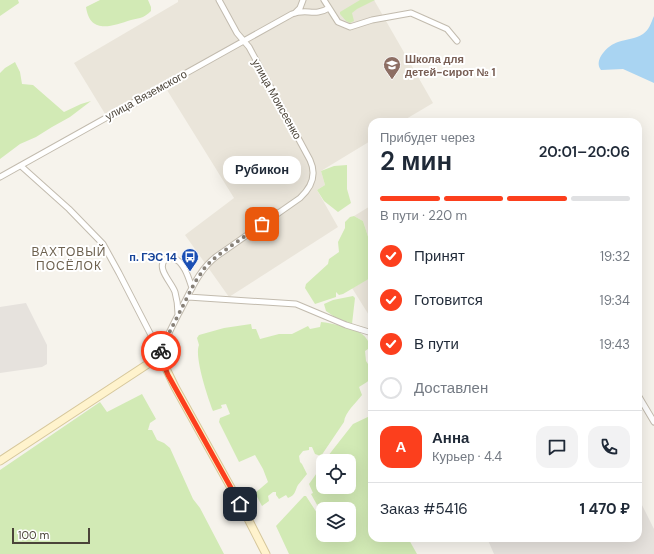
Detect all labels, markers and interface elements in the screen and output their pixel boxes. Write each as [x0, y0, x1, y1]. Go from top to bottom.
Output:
place label: Школа для детей-сирот № 1 [405, 52, 495, 79]
school or university icon: Школа для детей-сирот № 1 [382, 55, 402, 80]
street label: улица Моисеенко [249, 56, 305, 142]
street label: улица Вяземского [103, 67, 189, 123]
text: Прибудет через [380, 129, 475, 146]
text: 20:01–20:06 [539, 142, 630, 162]
text: 2 мин [380, 144, 452, 178]
callout: Рубикон [223, 156, 301, 184]
text: Рубикон [235, 161, 289, 178]
pin [245, 207, 279, 241]
text: В пути · 220 m [380, 207, 467, 224]
icon: bag [251, 213, 273, 235]
district label: ВАХТОВЫЙ ПОСЁЛОК [32, 244, 107, 274]
icon: check [380, 245, 402, 267]
text: Принят [414, 246, 465, 266]
bus stop icon: п. ГЭС 14 [180, 247, 200, 272]
text: 19:32 [600, 248, 630, 265]
place label: п. ГЭС 14 [129, 250, 177, 264]
icon: check [380, 289, 402, 311]
text: Готовится [414, 290, 483, 310]
text: 19:34 [600, 292, 630, 309]
courier [141, 331, 181, 371]
icon: check [380, 333, 402, 355]
text: В пути [414, 334, 459, 354]
text: 19:43 [600, 336, 630, 353]
icon: bike [150, 340, 172, 362]
text: Доставлен [414, 378, 488, 398]
button: chat [536, 426, 578, 468]
button: phone [588, 426, 630, 468]
text: Анна [432, 428, 469, 448]
text: А [396, 437, 406, 457]
text: Курьер · 4.4 [432, 448, 502, 465]
map controls [316, 454, 356, 542]
button: locate [316, 454, 356, 494]
pin [223, 487, 257, 521]
icon: home [229, 493, 251, 515]
text: Заказ #5416 [380, 499, 468, 519]
text: 1 470 ₽ [579, 499, 630, 519]
button: layers [316, 502, 356, 542]
scale bar [12, 526, 90, 545]
text: 100 m [18, 528, 49, 542]

